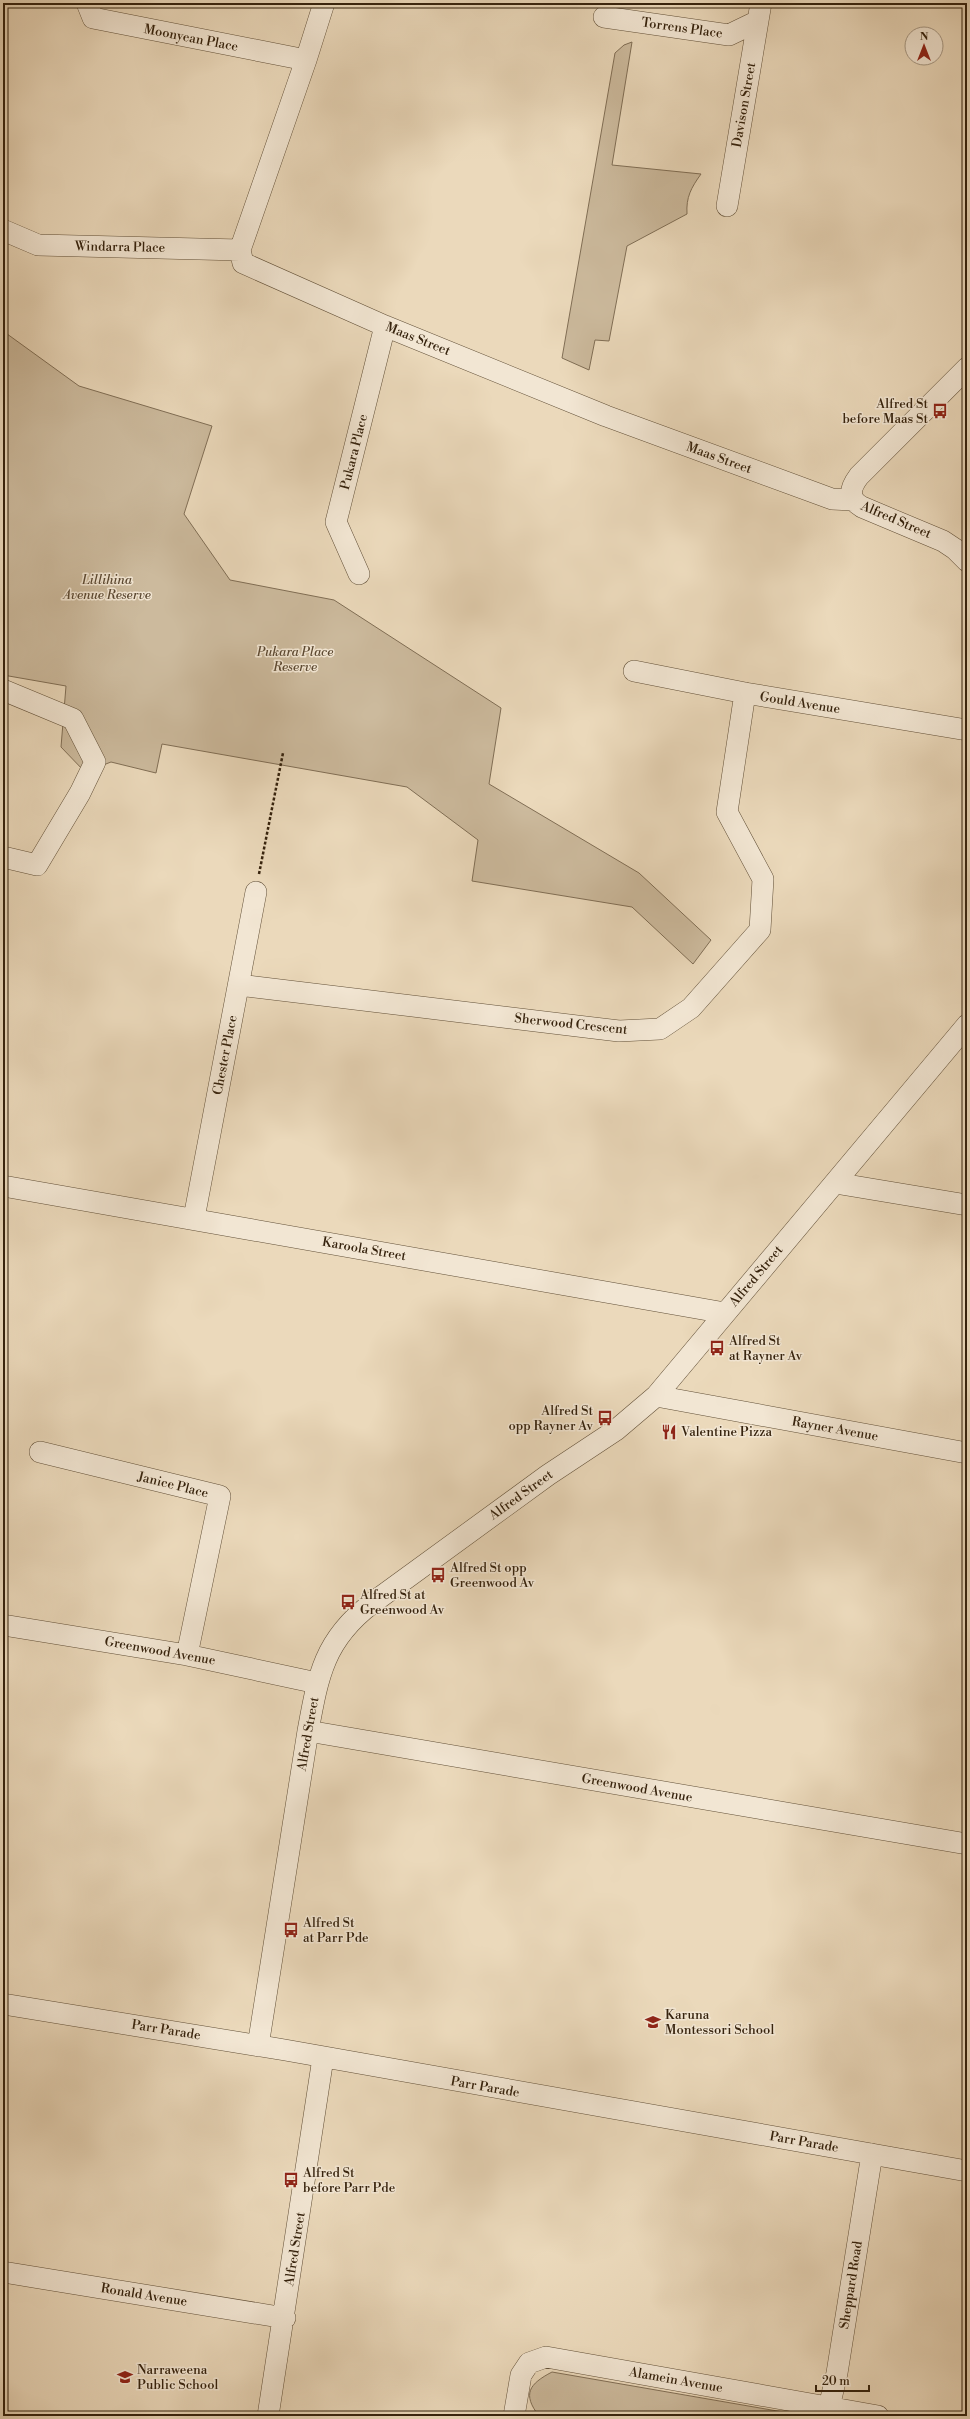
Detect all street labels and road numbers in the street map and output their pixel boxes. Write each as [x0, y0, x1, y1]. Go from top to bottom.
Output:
street label: Torrens Place [640, 14, 724, 42]
street label: Moonyean Place [142, 21, 240, 55]
street label: Davison Street [729, 61, 759, 149]
street label: Windarra Place [74, 238, 166, 256]
street label: Maas Street [383, 319, 453, 359]
street label: Pukara Place [337, 412, 371, 492]
street label: Maas Street [684, 439, 754, 477]
street label: Alfred Street [857, 498, 934, 542]
street label: Gould Avenue [759, 689, 842, 717]
street label: Sherwood Crescent [514, 1010, 629, 1038]
street label: Chester Place [209, 1013, 241, 1096]
street label: Karoola Street [321, 1234, 408, 1264]
street label: Alfred Street [725, 1242, 786, 1311]
street label: Rayner Avenue [791, 1414, 880, 1445]
street label: Alfred Street [485, 1466, 556, 1524]
street label: Janice Place [135, 1468, 210, 1502]
street label: Greenwood Avenue [103, 1633, 217, 1669]
street label: Alfred Street [293, 1695, 322, 1773]
street label: Greenwood Avenue [580, 1770, 694, 1806]
street label: Parr Parade [130, 2017, 202, 2043]
street label: Parr Parade [449, 2073, 521, 2101]
street label: Parr Parade [768, 2128, 840, 2156]
street label: Alfred Street [281, 2210, 309, 2288]
street label: Sheppard Road [836, 2239, 866, 2330]
street label: Ronald Avenue [100, 2280, 189, 2310]
street label: Alamein Avenue [627, 2364, 725, 2396]

